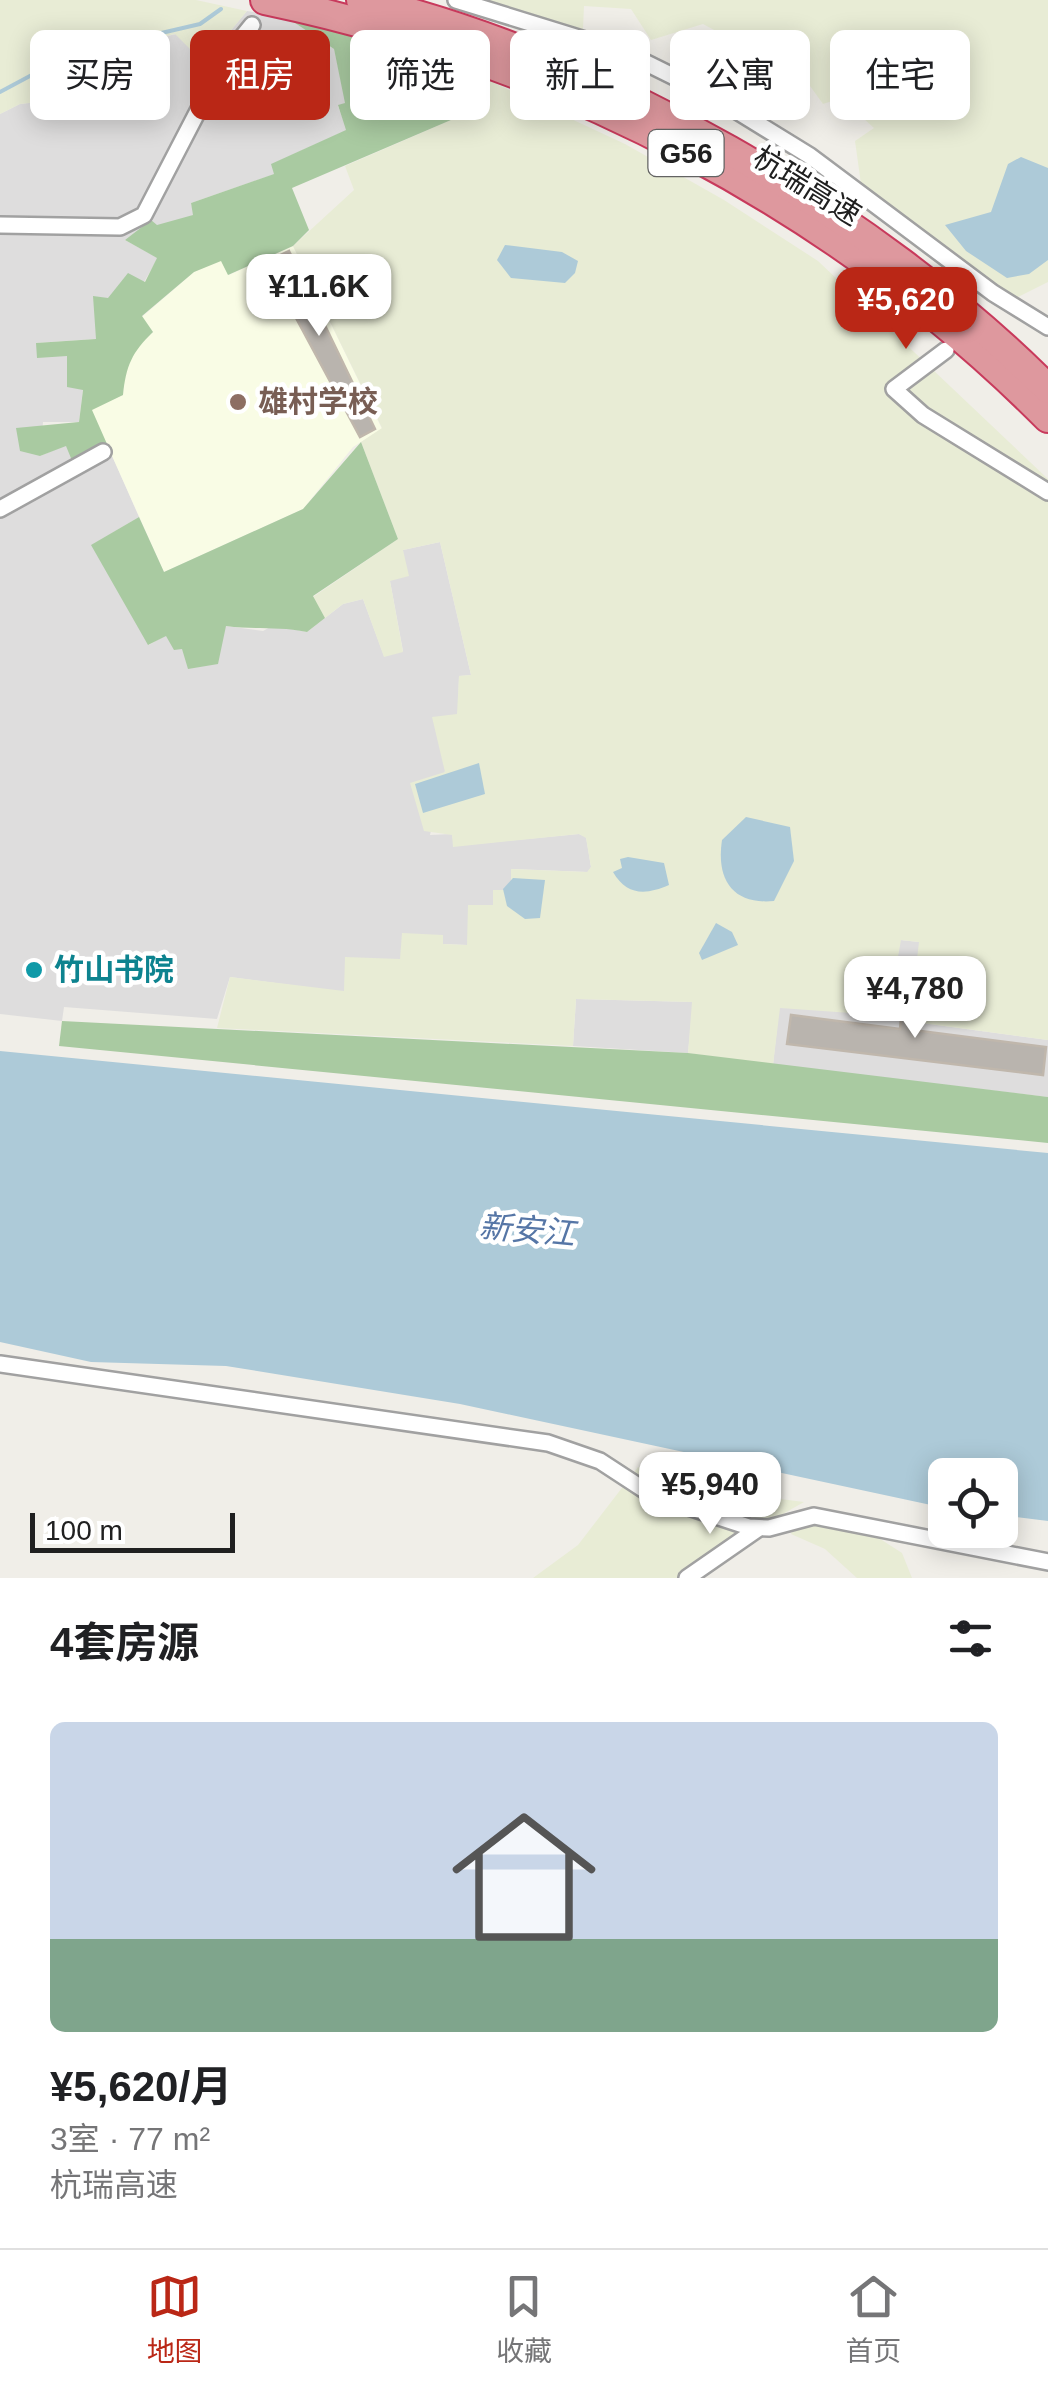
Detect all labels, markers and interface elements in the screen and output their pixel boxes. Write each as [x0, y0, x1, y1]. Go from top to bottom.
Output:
chip: 买房 [30, 30, 170, 120]
chip: 租房 [190, 30, 330, 120]
chip: 筛选 [350, 30, 490, 120]
chip: 新上 [510, 30, 650, 120]
chip: 公寓 [670, 30, 810, 120]
chip: 住宅 [830, 30, 970, 120]
road number: G56 [648, 130, 724, 176]
street label: 杭瑞高速 [748, 140, 867, 231]
pin: ¥11.6K [238, 254, 400, 339]
pin: ¥5,620 [825, 267, 987, 352]
text: ¥11.6K [268, 268, 370, 304]
text: ¥5,620 [857, 281, 955, 317]
place label: 雄村学校 [258, 385, 378, 418]
marker: 雄村学校 [227, 391, 249, 413]
place label: 竹山书院 [54, 953, 174, 986]
pin: ¥4,780 [834, 956, 996, 1041]
marker: 竹山书院 [23, 959, 45, 981]
text: ¥4,780 [866, 970, 964, 1006]
water label: 新安江 [478, 1208, 579, 1252]
pin: ¥5,940 [629, 1452, 791, 1537]
map controls [928, 1458, 1018, 1548]
button: locate [928, 1458, 1018, 1548]
text: ¥5,940 [661, 1466, 759, 1502]
scale bar [30, 1508, 235, 1552]
text: 100 m [45, 1515, 123, 1546]
icon: filters [943, 1611, 998, 1666]
text: 4套房源 [50, 1619, 199, 1666]
icon: home [434, 1787, 614, 1967]
text: ¥5,620/月 [50, 2063, 232, 2110]
text: 3室 · 77 m² [50, 2121, 210, 2157]
text: 杭瑞高速 [50, 2167, 178, 2203]
tab: 地图 [147, 2269, 203, 2369]
tab: 收藏 [496, 2269, 552, 2369]
tab: 首页 [845, 2269, 901, 2369]

